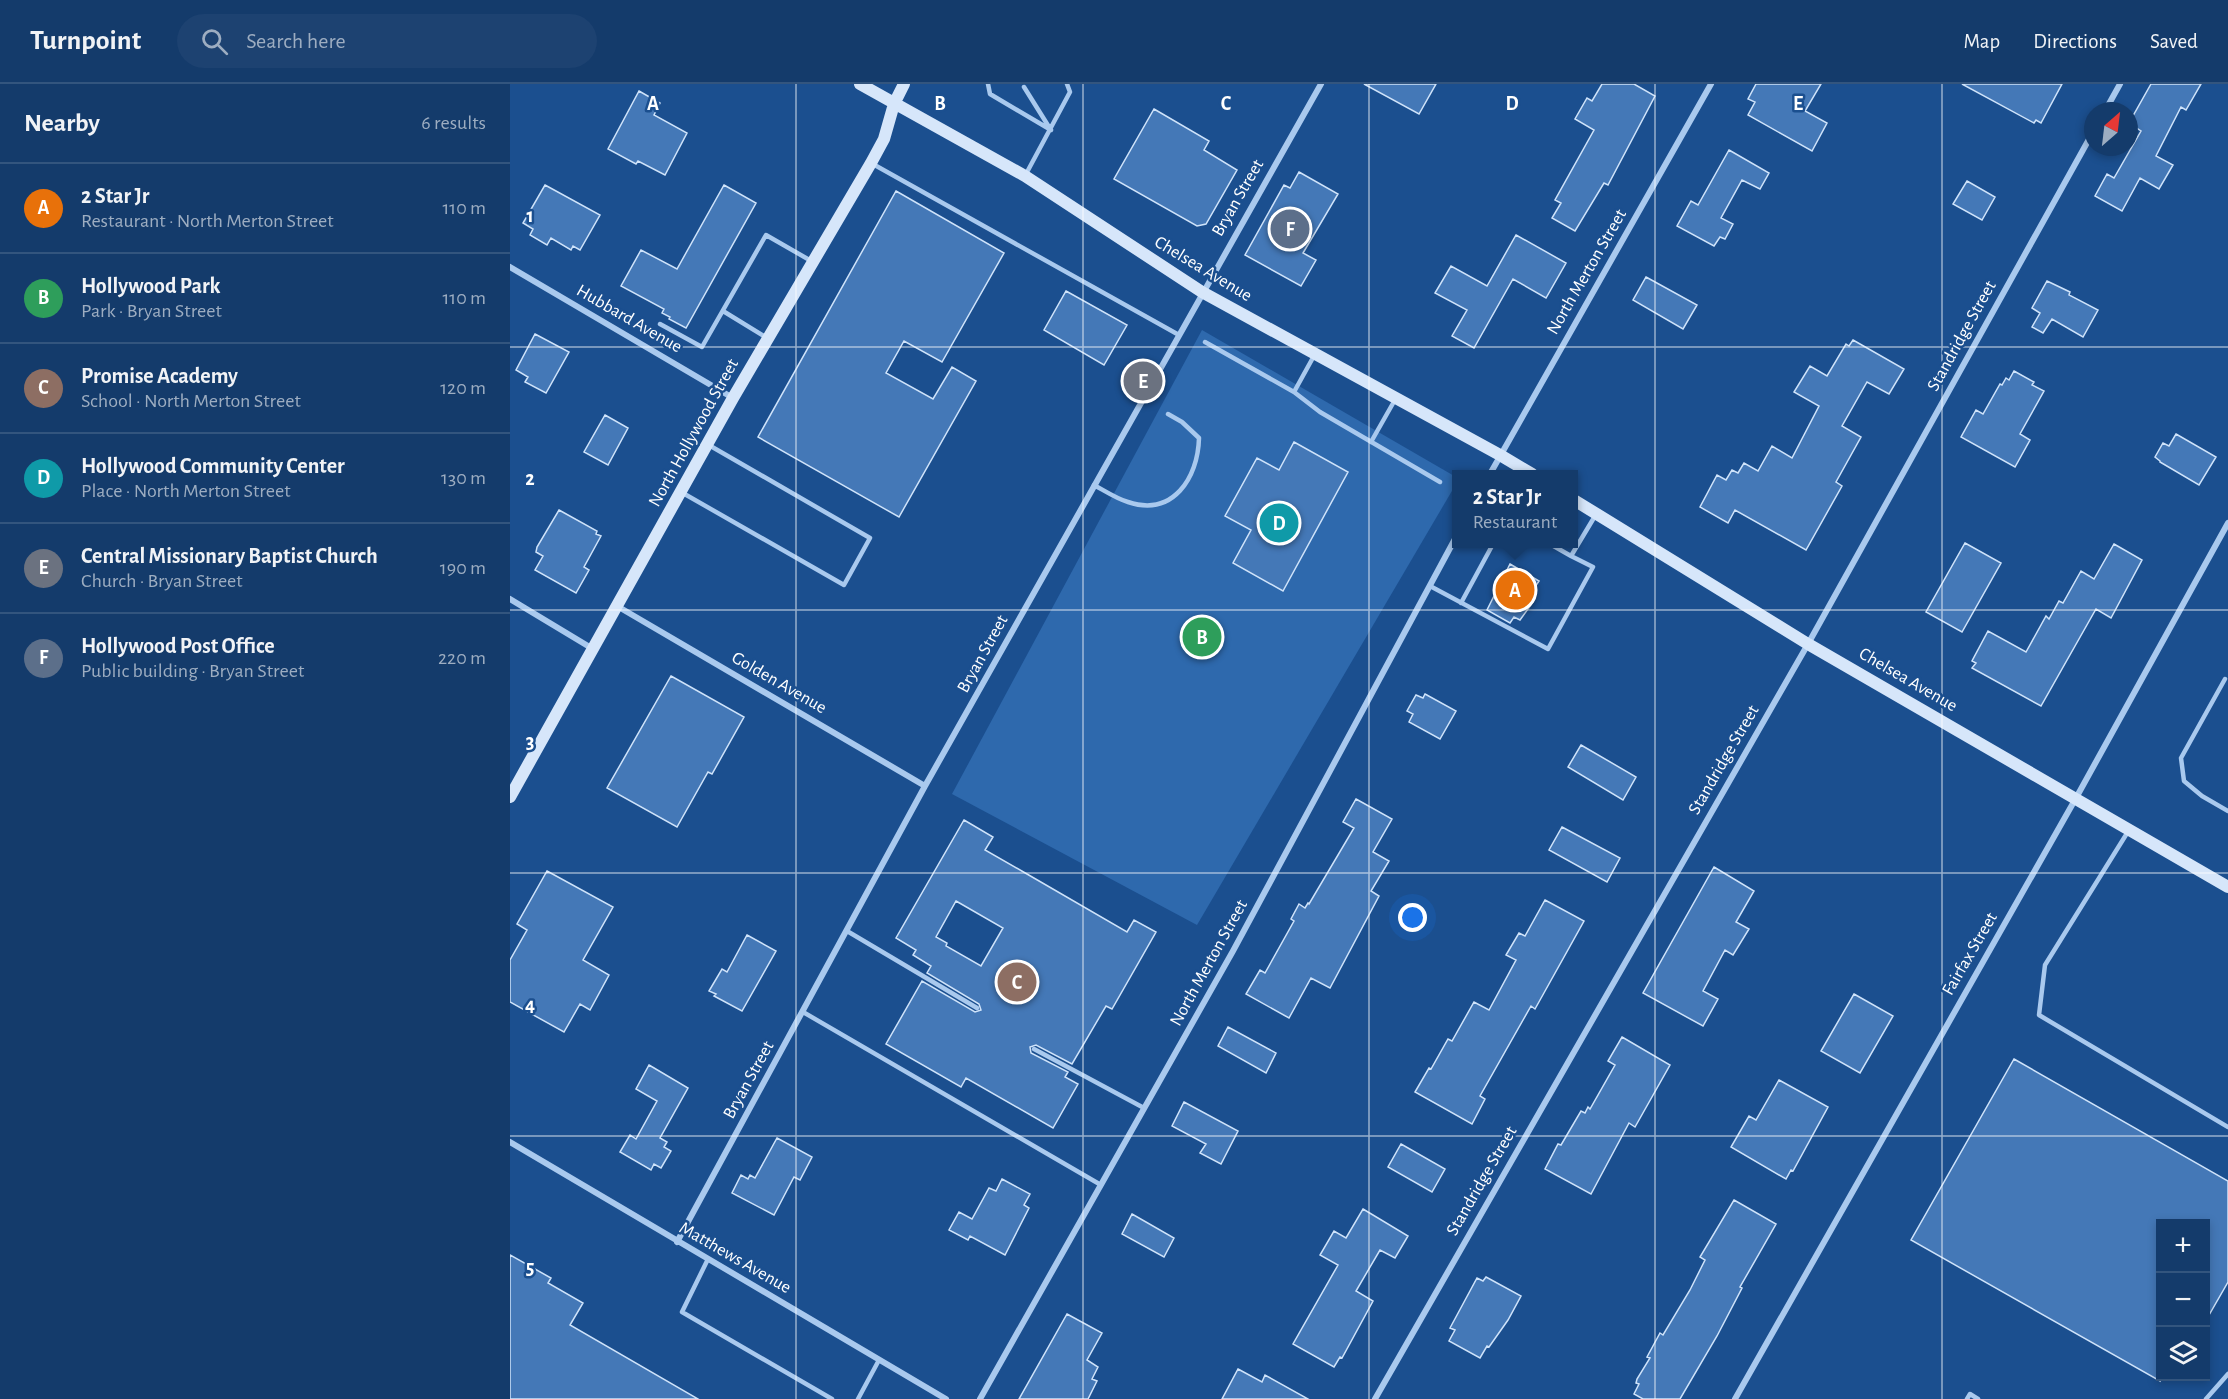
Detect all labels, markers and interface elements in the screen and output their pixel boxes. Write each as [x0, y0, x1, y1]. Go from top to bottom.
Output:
search box [177, 14, 597, 68]
icon: search [198, 25, 231, 58]
text: Turnpoint [30, 27, 141, 55]
text: Search here [246, 30, 346, 52]
text: Map [1964, 31, 2000, 52]
text: Directions [2033, 31, 2117, 52]
text: Saved [2150, 31, 2198, 52]
text: A [647, 94, 659, 114]
text: B [934, 94, 946, 114]
text: C [1221, 94, 1232, 114]
text: D [1505, 94, 1519, 114]
text: E [1793, 94, 1803, 114]
north arrow [2084, 102, 2138, 156]
text: Nearby [24, 110, 100, 136]
text: 6 results [421, 113, 486, 133]
street label: Bryan Street [1209, 156, 1267, 240]
text: 2 Star Jr [81, 185, 149, 207]
text: A [38, 198, 50, 218]
text: 110 m [442, 198, 486, 218]
text: 1 [526, 206, 534, 226]
pin: F [1270, 206, 1310, 252]
street label: North Merton Street [1544, 206, 1630, 338]
text: Restaurant · North Merton Street [81, 211, 334, 231]
street label: Chelsea Avenue [1151, 233, 1255, 305]
text: Hollywood Park [81, 275, 220, 297]
street label: Standridge Street [1924, 278, 2000, 394]
street label: Hubbard Avenue [573, 282, 685, 356]
text: B [38, 288, 49, 308]
text: 110 m [442, 288, 486, 308]
text: Park · Bryan Street [81, 301, 222, 321]
street label: North Hollywood Street [646, 356, 742, 510]
pin: E [1124, 358, 1162, 404]
text: Promise Academy [81, 365, 238, 387]
text: C [38, 378, 49, 398]
text: 120 m [440, 378, 486, 398]
text: School · North Merton Street [81, 391, 301, 411]
text: Hollywood Community Center [81, 455, 345, 477]
text: D [37, 468, 50, 488]
text: 130 m [441, 468, 486, 488]
text: 2 [525, 469, 535, 489]
popup [1452, 470, 1578, 548]
text: Place · North Merton Street [81, 481, 291, 501]
text: 2 Star Jr [1473, 486, 1541, 508]
pin: D [1260, 500, 1298, 546]
text: Restaurant [1473, 512, 1557, 532]
text: Central Missionary Baptist Church [81, 545, 378, 567]
text: E [38, 558, 49, 578]
text: 190 m [440, 558, 486, 578]
pin: A [1496, 568, 1534, 612]
text: Church · Bryan Street [81, 571, 243, 591]
street label: Bryan Street [954, 612, 1012, 696]
pin: B [1182, 614, 1222, 660]
text: Hollywood Post Office [81, 635, 275, 657]
street label: Chelsea Avenue [1856, 645, 1960, 715]
text: F [39, 648, 48, 668]
text: 220 m [438, 648, 486, 668]
street label: Golden Avenue [729, 649, 829, 717]
text: Public building · Bryan Street [81, 661, 304, 681]
street label: Standridge Street [1685, 702, 1763, 818]
text: 3 [526, 732, 534, 752]
street label: North Merton Street [1167, 897, 1251, 1029]
your location [1398, 903, 1427, 932]
street label: Fairfax Street [1939, 909, 2001, 999]
pin: C [998, 960, 1036, 1004]
text: 4 [525, 995, 535, 1015]
street label: Bryan Street [720, 1038, 778, 1122]
street label: Standridge Street [1443, 1123, 1521, 1239]
street label: Matthews Avenue [676, 1219, 794, 1297]
map controls [2156, 1219, 2210, 1381]
button: + [2156, 1219, 2210, 1273]
text: 5 [526, 1258, 534, 1278]
button: − [2156, 1273, 2210, 1327]
button: layers [2156, 1327, 2210, 1381]

